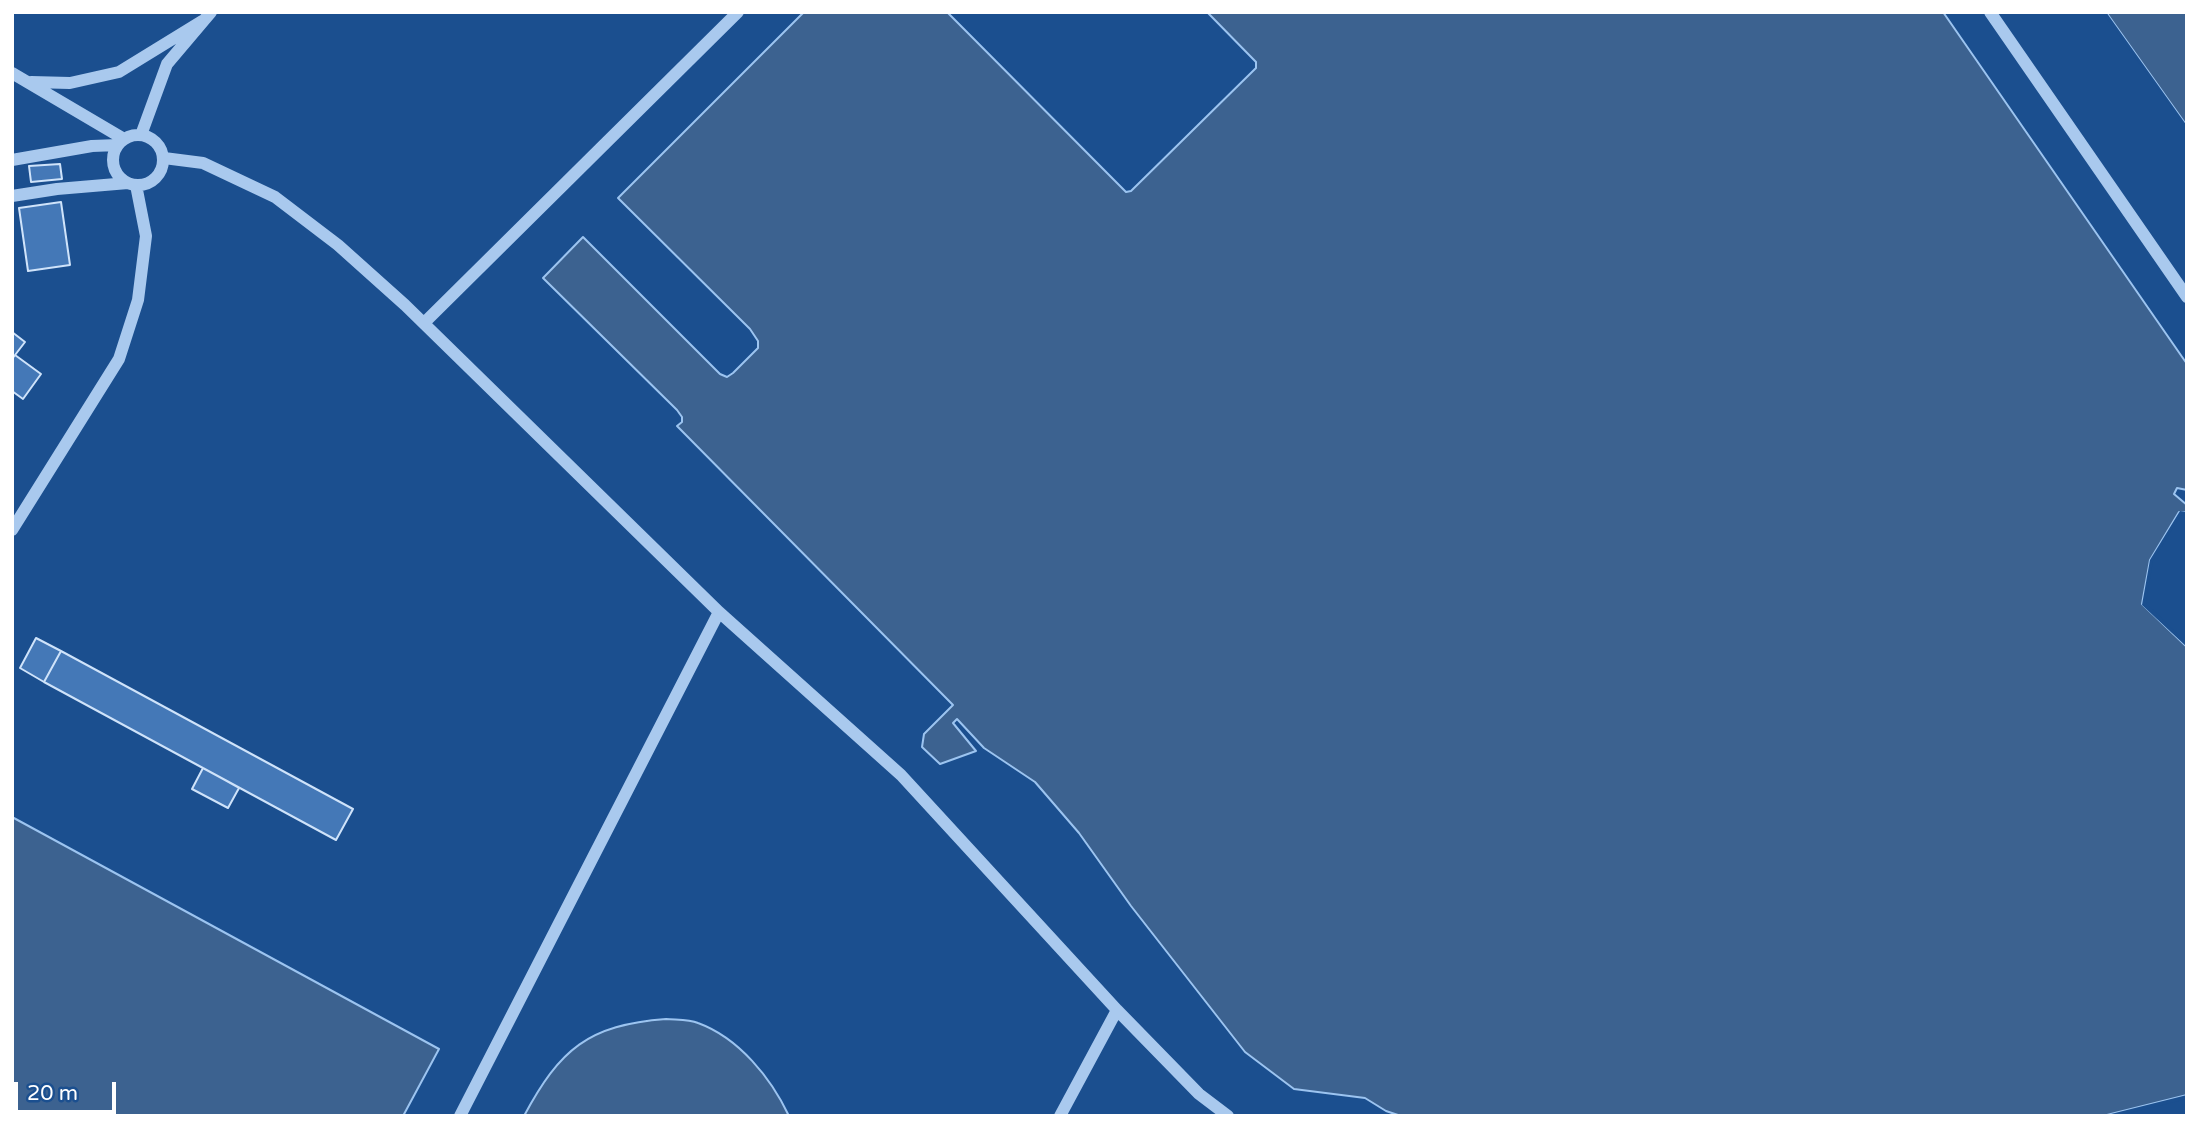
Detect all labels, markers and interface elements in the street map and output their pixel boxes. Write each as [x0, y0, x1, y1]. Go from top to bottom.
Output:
scale bar [18, 1068, 119, 1112]
text: 20 m [27, 1081, 78, 1106]

